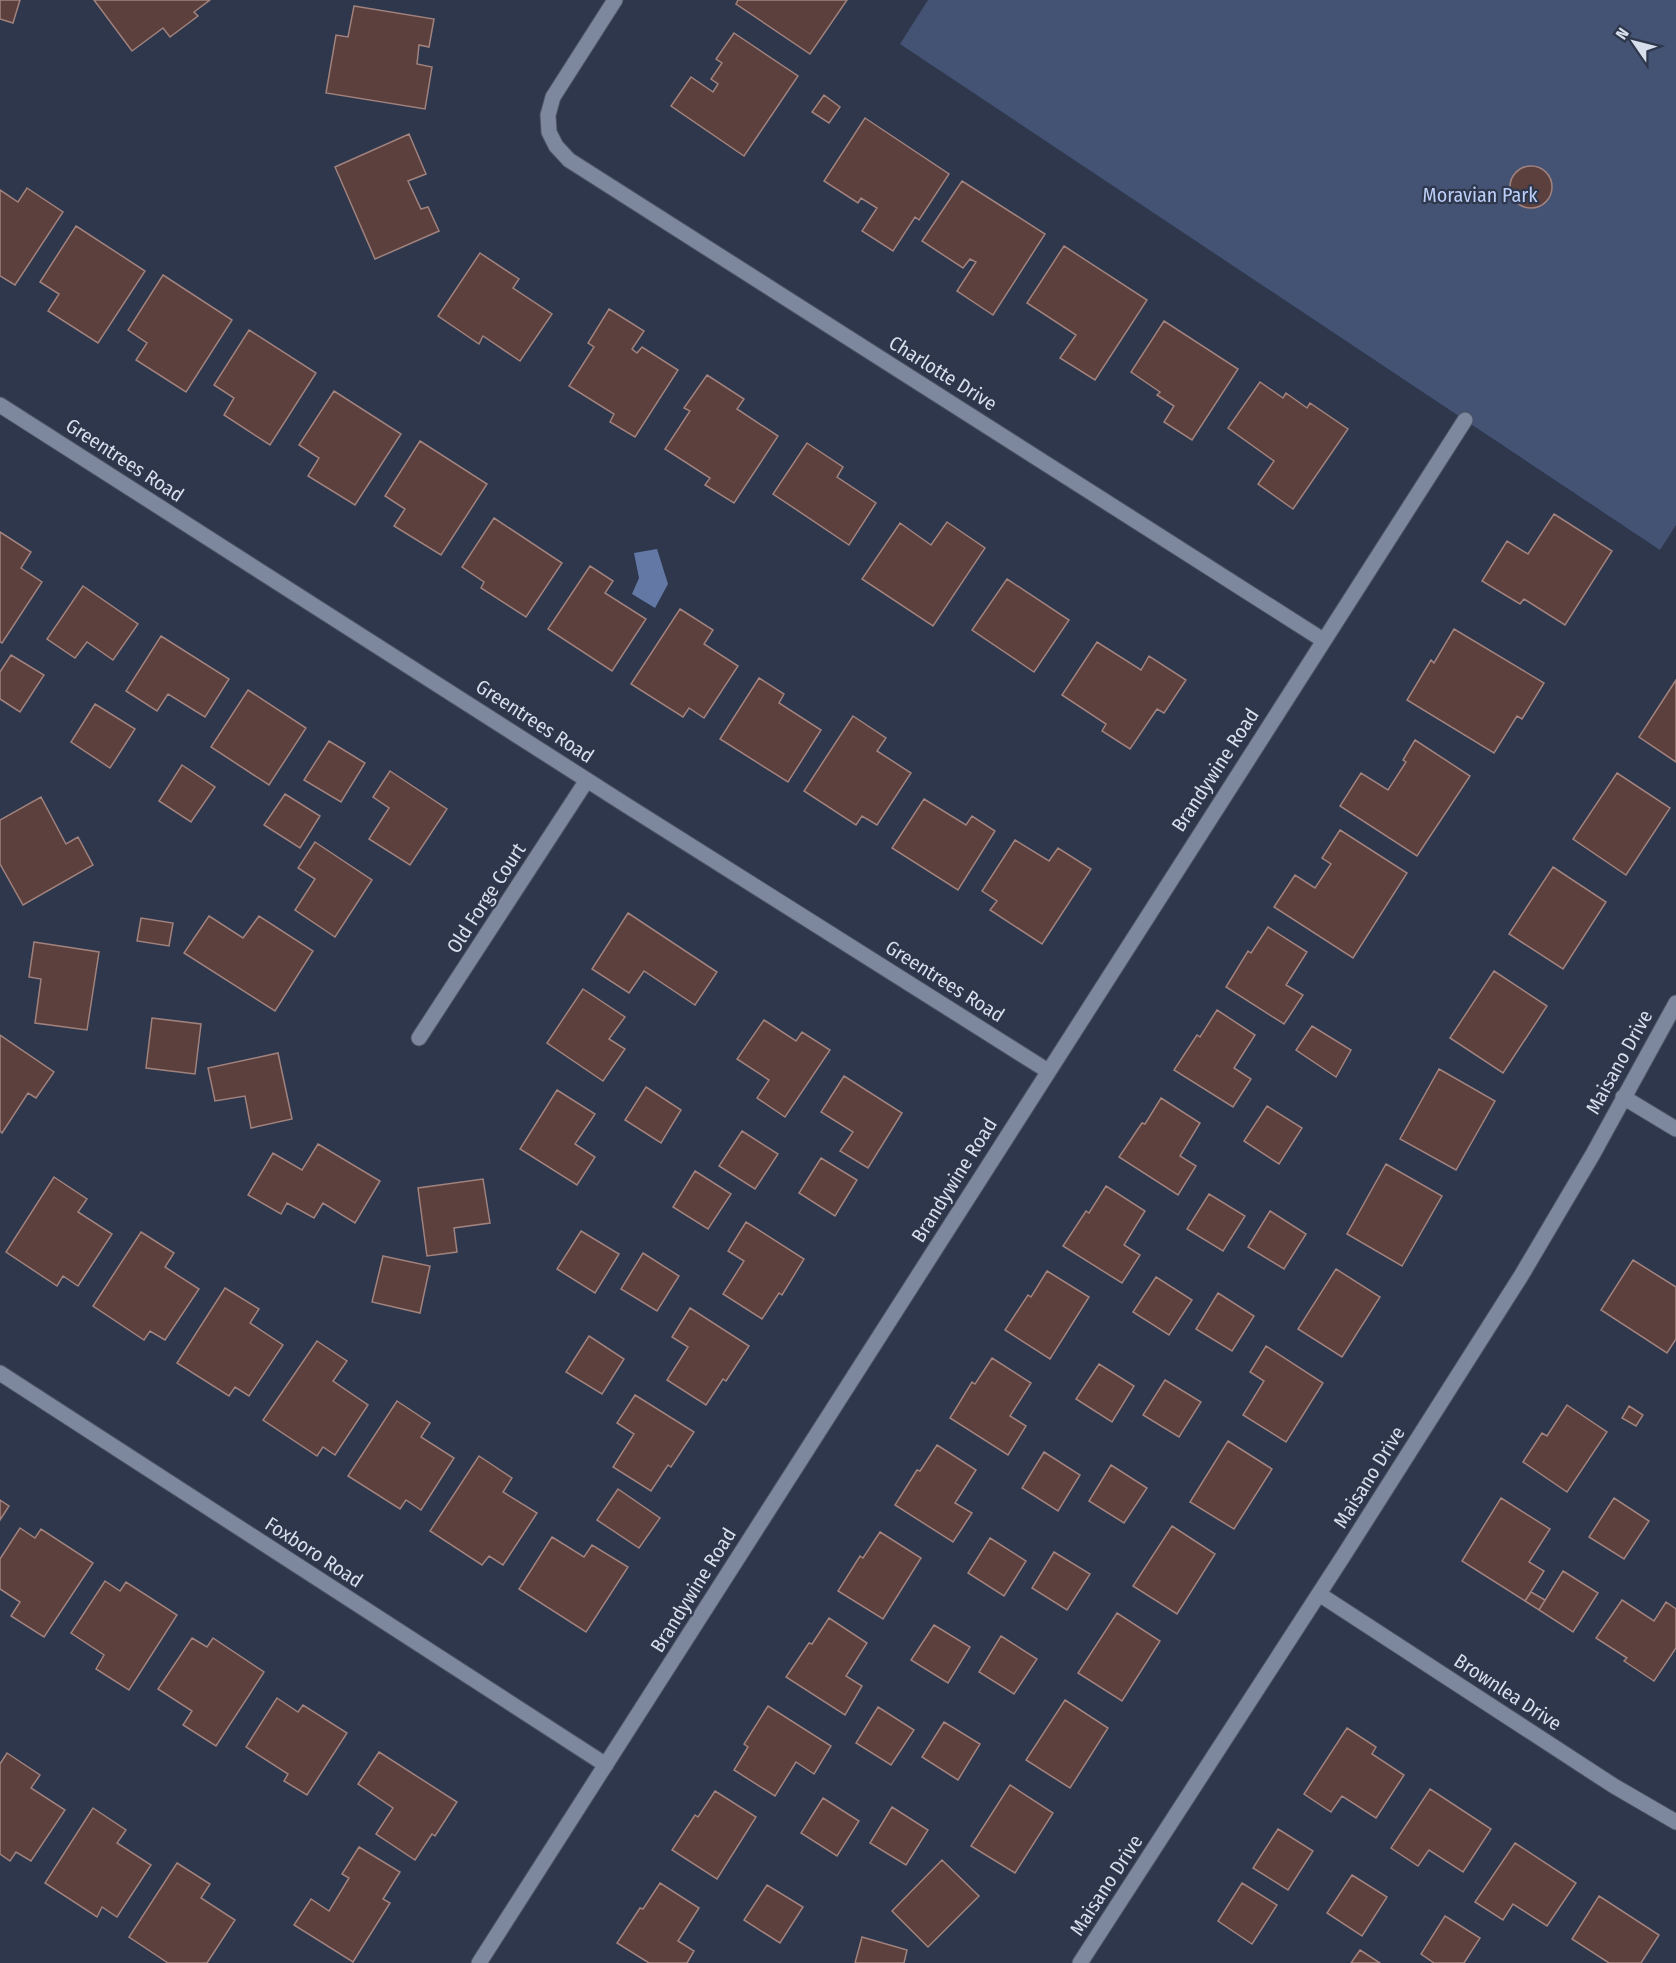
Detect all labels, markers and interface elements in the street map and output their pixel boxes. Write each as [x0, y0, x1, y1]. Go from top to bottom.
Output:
north arrow [1604, 12, 1664, 72]
text: N [1612, 24, 1633, 43]
park label: Moravian Park [1422, 183, 1538, 207]
street label: Charlotte Drive [885, 330, 1001, 416]
street label: Greentrees Road [62, 413, 188, 507]
street label: Greentrees Road [472, 674, 598, 768]
street label: Brandywine Road [1166, 704, 1264, 836]
street label: Old Forge Court [442, 838, 531, 958]
street label: Greentrees Road [881, 935, 1009, 1027]
street label: Maisano Drive [1581, 1006, 1657, 1118]
street label: Brandywine Road [906, 1113, 1002, 1247]
street label: Maisano Drive [1328, 1422, 1410, 1532]
street label: Foxboro Road [261, 1512, 367, 1592]
street label: Brandywine Road [645, 1523, 741, 1657]
street label: Brownlea Drive [1450, 1648, 1566, 1736]
street label: Maisano Drive [1065, 1830, 1147, 1940]

